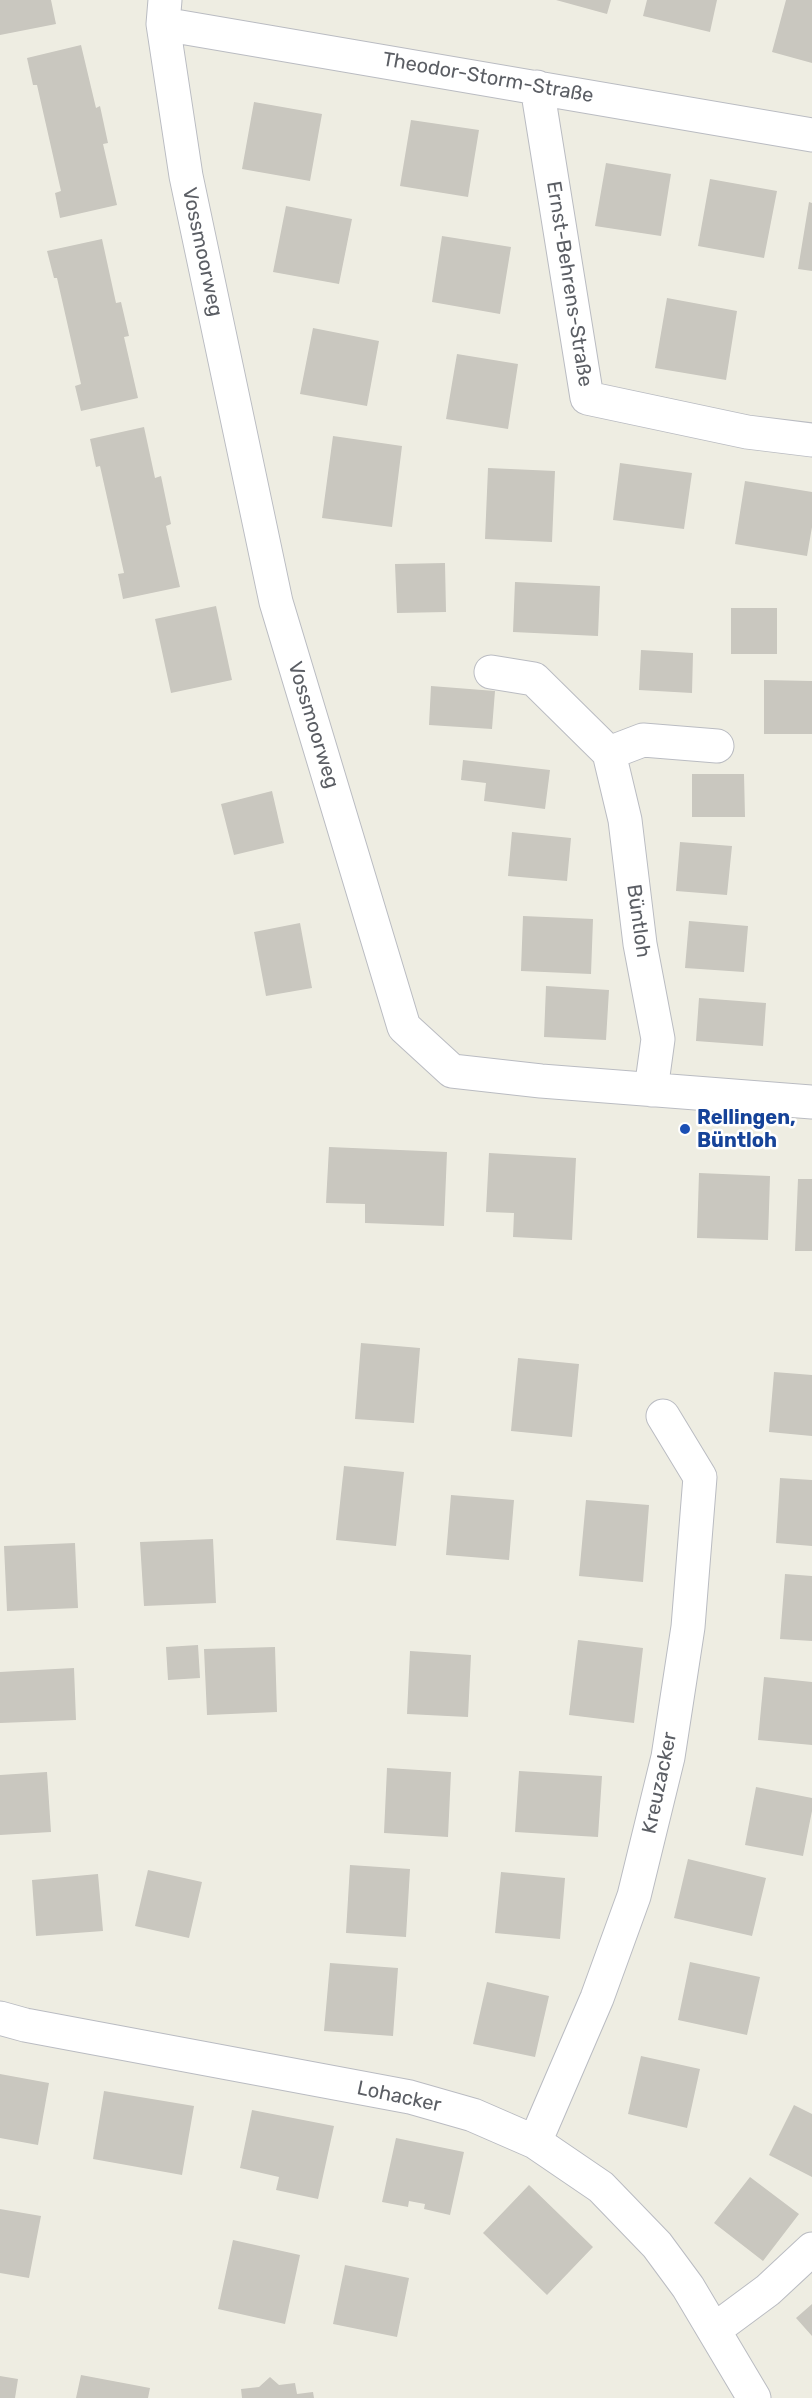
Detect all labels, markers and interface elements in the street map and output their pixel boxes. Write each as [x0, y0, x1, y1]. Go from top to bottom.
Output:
street label: Theodor-Storm-Straße [381, 48, 595, 108]
street label: Ernst-Behrens-Straße [541, 180, 597, 388]
street label: Vossmoorweg [177, 185, 227, 319]
street label: Vossmoorweg [282, 659, 344, 791]
street label: Büntloh [621, 883, 655, 959]
place label: Rellingen, Büntloh [697, 1106, 796, 1153]
marker: Rellingen, Büntloh [678, 1122, 692, 1136]
street label: Kreuzacker [637, 1730, 683, 1836]
street label: Lohacker [355, 2076, 443, 2118]

